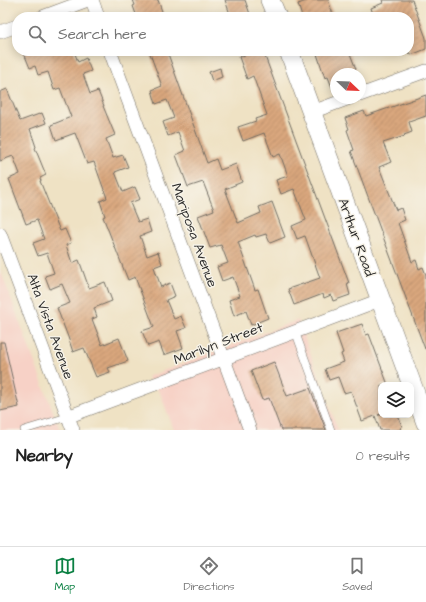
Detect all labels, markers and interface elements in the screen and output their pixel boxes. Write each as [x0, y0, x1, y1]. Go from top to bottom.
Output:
search box [12, 12, 414, 56]
icon: search [26, 23, 48, 45]
text: Search here [58, 24, 147, 45]
north arrow [330, 68, 366, 104]
street label: Mariposa Avenue [166, 180, 222, 291]
street label: Arthur Road [333, 195, 379, 279]
street label: Alta Vista Avenue [22, 271, 79, 382]
street label: Marilyn Street [171, 318, 266, 370]
map controls [378, 382, 414, 418]
button: layers [378, 382, 414, 418]
text: Nearby [16, 444, 73, 468]
text: 0 results [355, 447, 410, 465]
tab: Map [54, 555, 76, 594]
tab: Directions [183, 555, 235, 594]
tab: Saved [342, 555, 372, 594]

